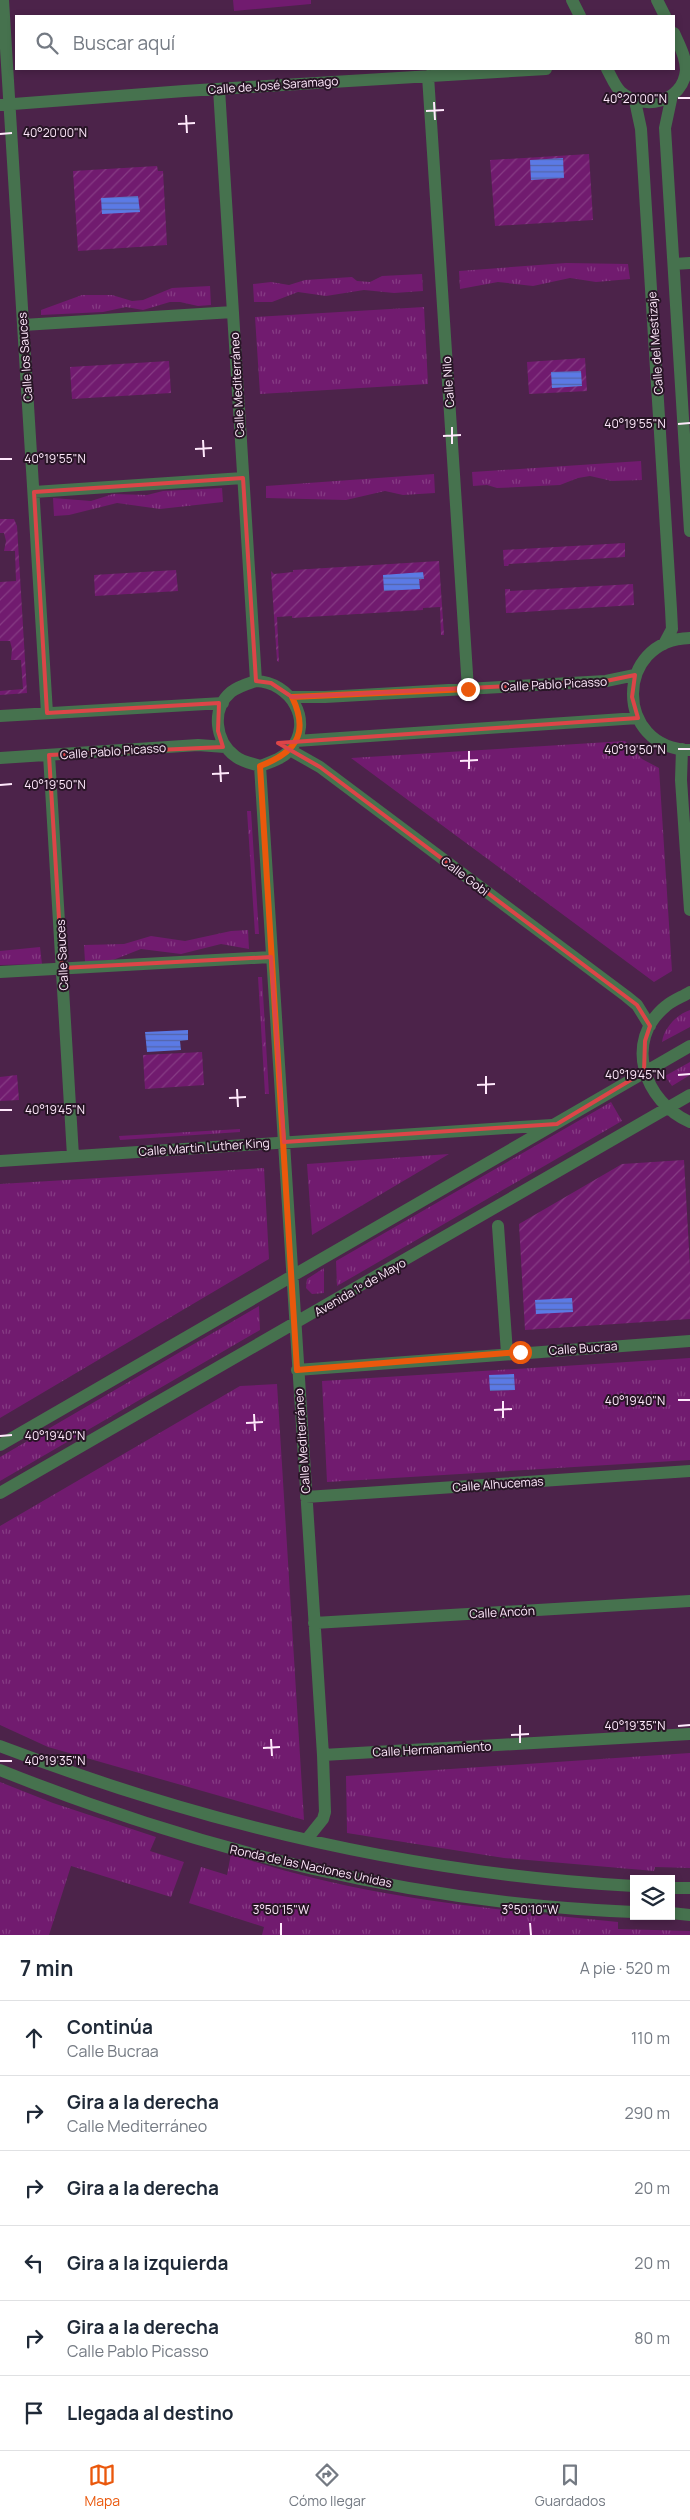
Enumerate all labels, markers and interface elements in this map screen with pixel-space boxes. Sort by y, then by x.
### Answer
search box [15,15,675,70]
icon: search [33,29,61,57]
text: Buscar aquí [73,30,175,56]
street label: Calle de José Saramago [207,72,339,98]
text: 40°20'00"N [603,90,667,107]
text: 40°20'00"N [23,124,87,141]
street label: Calle del Mestizaje [643,291,667,395]
street label: Calle los Sauces [13,312,37,402]
street label: Calle Mediterráneo [226,332,248,438]
street label: Calle Nilo [438,356,458,408]
text: 40°19'55"N [604,415,666,432]
text: 40°19'55"N [24,450,86,467]
street label: Calle Pablo Picasso [500,673,608,695]
route end [457,678,480,701]
street label: Calle Pablo Picasso [59,739,167,763]
text: 40°19'50"N [604,741,666,758]
text: 40°19'50"N [24,776,86,793]
street label: Calle Gobi [438,852,492,900]
street label: Calle Sauces [52,919,72,991]
text: 40°19'45"N [605,1066,665,1083]
text: 40°19'45"N [25,1101,85,1118]
street label: Calle Martin Luther King [138,1134,270,1160]
street label: Avenida 1º de Mayo [311,1254,409,1320]
street label: Calle Bucraa [548,1337,618,1359]
route start [509,1341,532,1364]
street label: Calle Mediterráneo [290,1388,314,1494]
text: 40°19'40"N [605,1392,665,1409]
text: 40°19'40"N [25,1427,85,1444]
street label: Calle Alhucemas [452,1472,544,1496]
street label: Calle Ancón [469,1602,535,1622]
text: 40°19'35"N [605,1717,665,1734]
street label: Calle Hermanamiento [372,1737,492,1761]
text: 40°19'35"N [25,1752,85,1769]
street label: Ronda de las Naciones Unidas [228,1841,394,1891]
map controls [630,1875,675,1920]
button: layers [630,1875,675,1920]
text: 3°50'15"W [253,1901,310,1918]
text: 3°50'10"W [502,1901,559,1918]
text: 7 min [20,1954,73,1982]
text: A pie · 520 m [580,1957,670,1979]
text: Continúa [67,2014,153,2040]
icon: ahead [20,2024,48,2052]
text: 110 m [631,2027,670,2049]
text: Calle Bucraa [67,2040,159,2062]
text: Gira a la derecha [67,2089,219,2115]
icon: right [20,2099,48,2127]
text: 290 m [624,2102,670,2124]
text: Calle Mediterráneo [67,2115,207,2137]
icon: right [20,2174,48,2202]
text: Gira a la derecha [67,2175,219,2201]
text: 20 m [634,2177,670,2199]
icon: left [20,2249,48,2277]
text: Gira a la izquierda [67,2250,228,2276]
text: 20 m [634,2252,670,2274]
text: Gira a la derecha [67,2314,219,2340]
icon: right [20,2324,48,2352]
text: 80 m [634,2327,670,2349]
text: Calle Pablo Picasso [67,2340,209,2362]
icon: arrive [20,2399,48,2427]
text: Llegada al destino [67,2400,234,2426]
tab: Mapa [84,2461,120,2510]
tab: Cómo llegar [289,2461,366,2510]
tab: Guardados [535,2461,606,2510]

